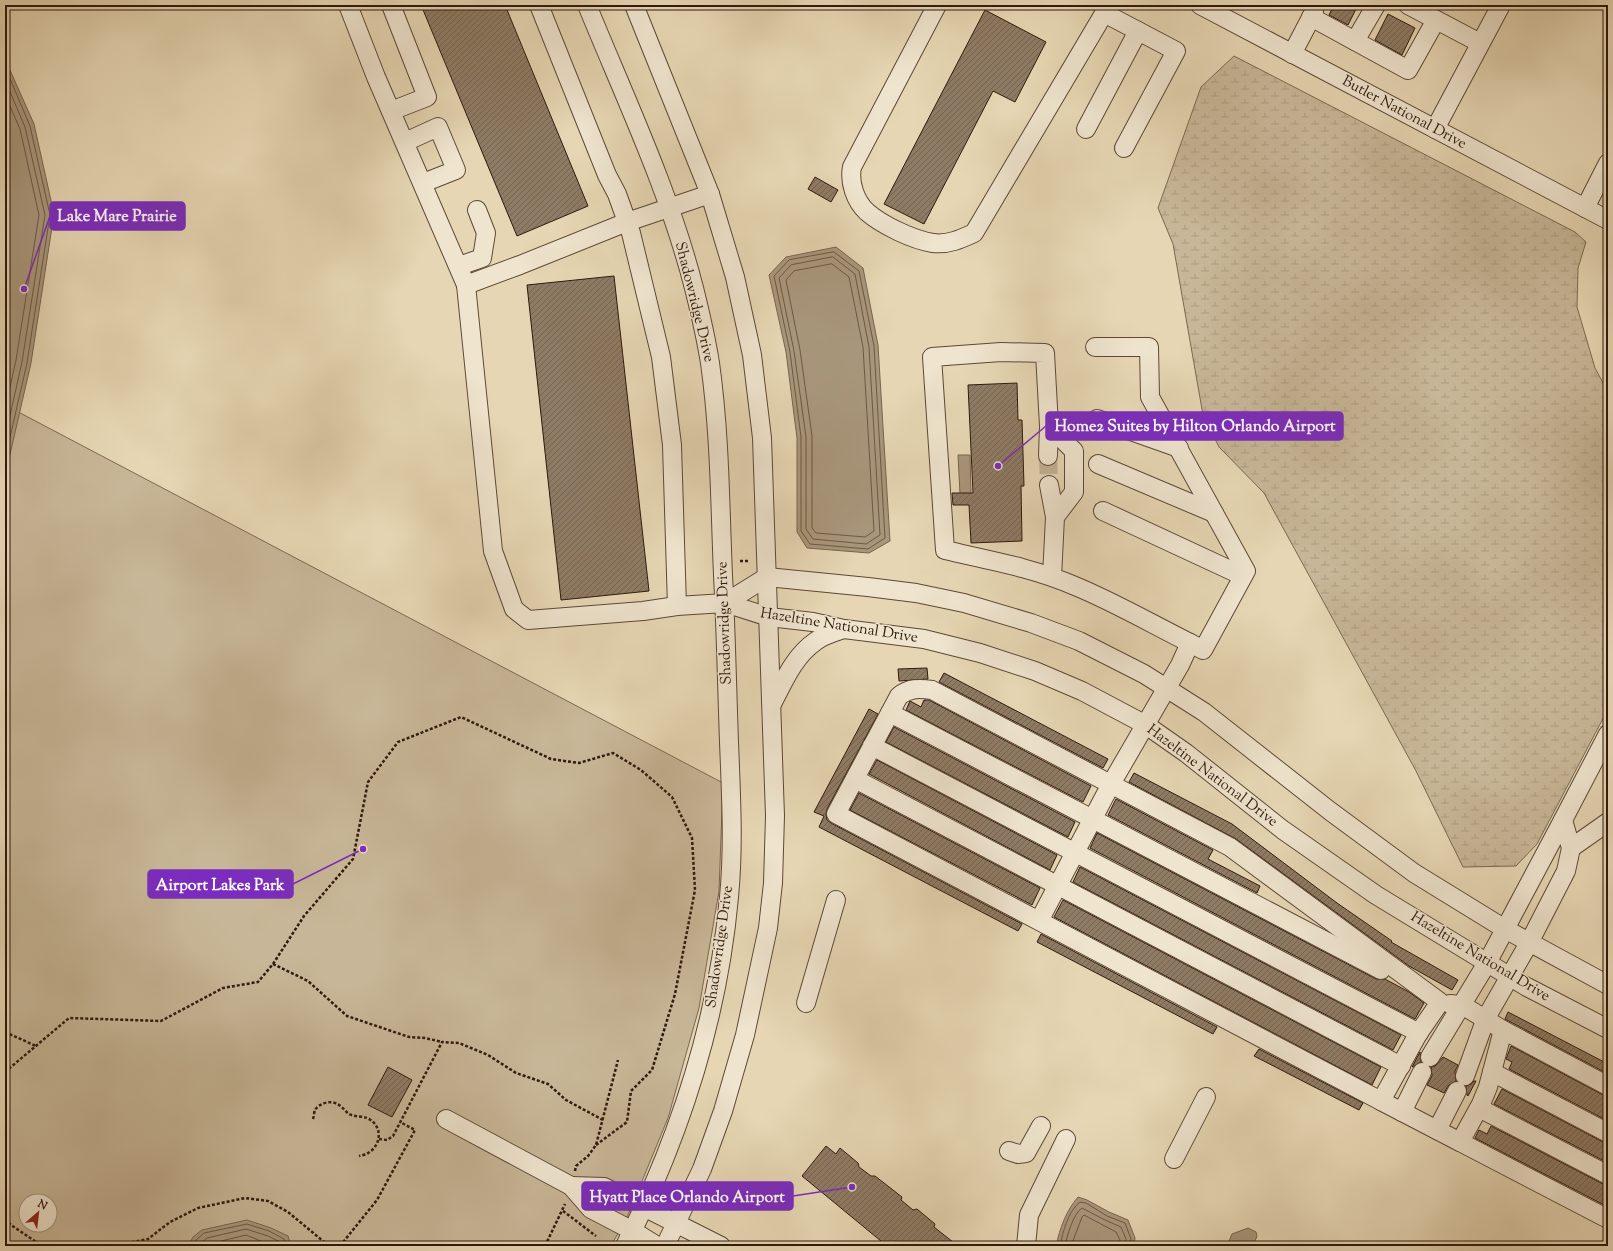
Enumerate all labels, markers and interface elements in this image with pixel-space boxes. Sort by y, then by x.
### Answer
street label: Butler National Drive [1338,71,1470,155]
callout: Lake Mare Prairie [50,202,185,230]
text: Lake Mare Prairie [57,206,177,229]
street label: Shadowridge Drive [669,240,719,364]
callout: Home2 Suites by Hilton Orlando Airport [1046,412,1343,440]
text: Home2 Suites by Hilton Orlando Airport [1054,416,1336,439]
street label: Shadowridge Drive [712,561,738,685]
street label: Hazeltine National Drive [759,603,919,649]
street label: Hazeltine National Drive [1142,720,1282,832]
callout: Airport Lakes Park [148,870,293,898]
text: Airport Lakes Park [155,875,285,898]
street label: Shadowridge Drive [701,884,739,1010]
street label: Hazeltine National Drive [1406,907,1554,1007]
callout: Hyatt Place Orlando Airport [582,1182,793,1210]
text: Hyatt Place Orlando Airport [589,1187,785,1210]
north arrow [18,1193,58,1233]
text: N [34,1195,50,1214]

